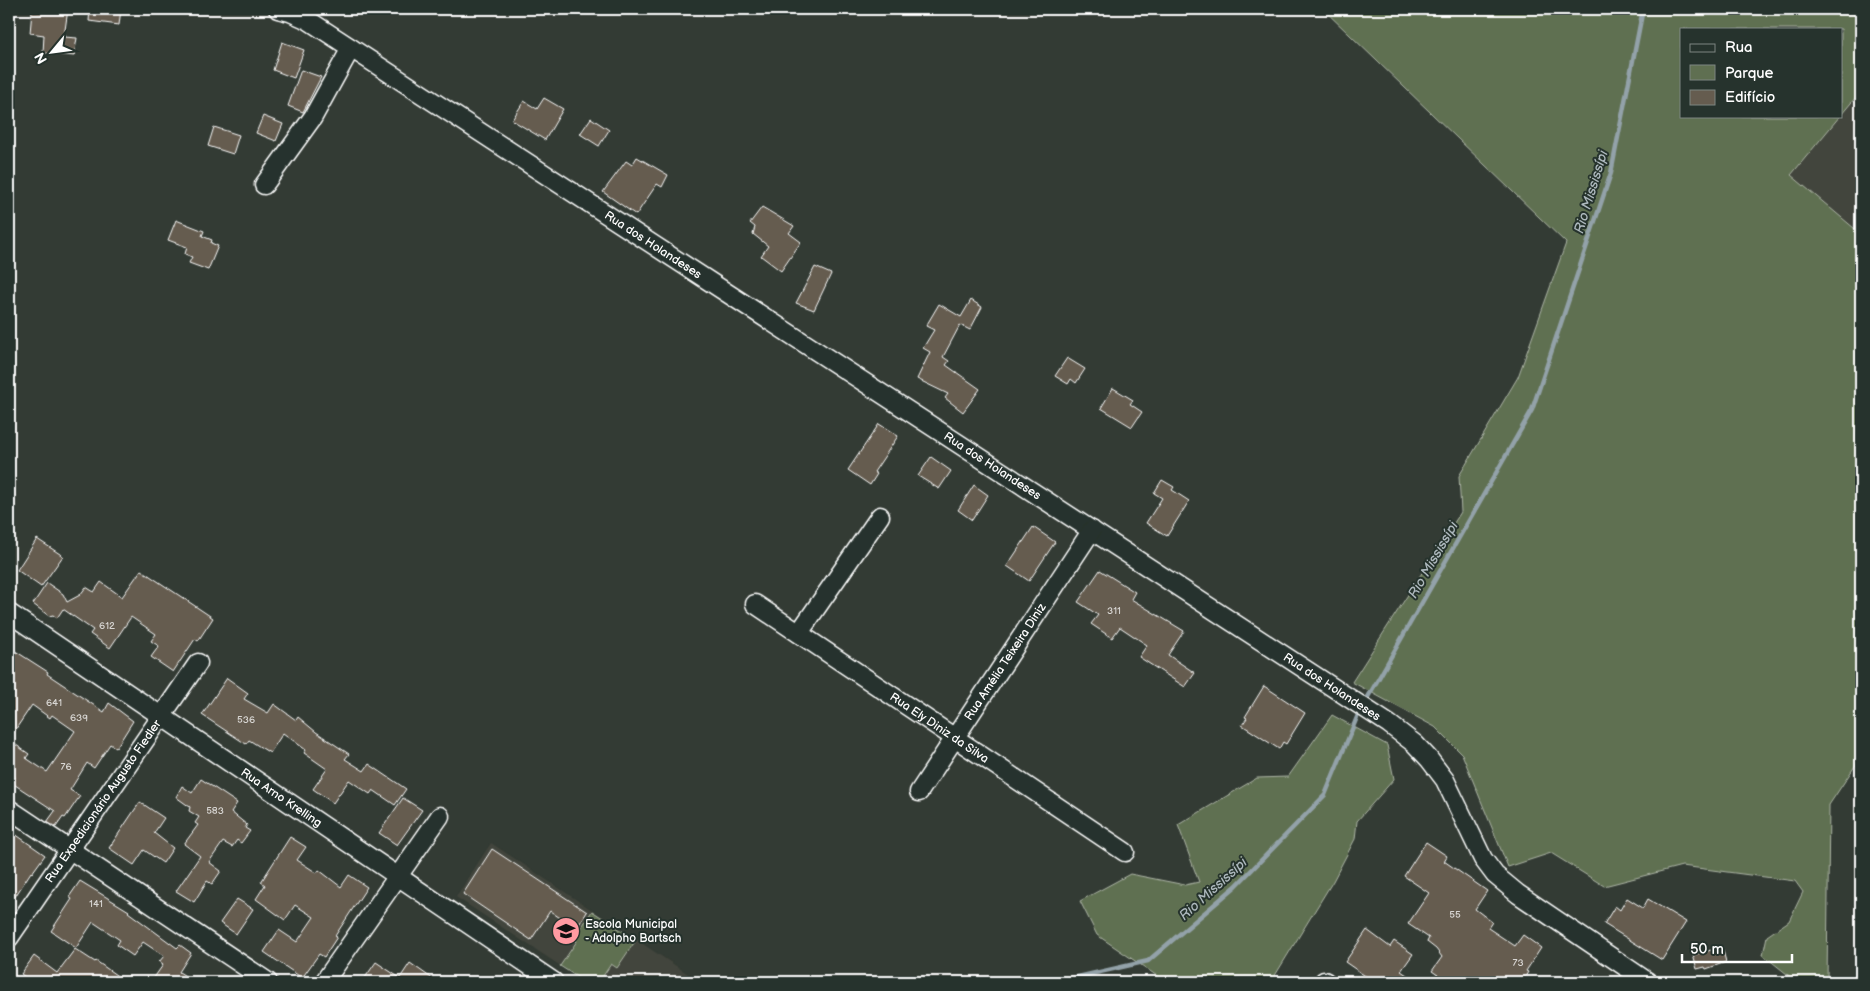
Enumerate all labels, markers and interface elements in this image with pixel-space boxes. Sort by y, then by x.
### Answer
north arrow [28,28,78,78]
legend [1680,28,1842,118]
text: Rua [1725,38,1753,57]
text: N [31,49,51,67]
text: Parque [1725,64,1774,83]
text: Edifício [1725,88,1775,107]
water label: Rio Mississípi [1570,148,1612,235]
street label: Rua dos Holandeses [602,208,705,282]
street label: Rua dos Holandeses [941,429,1044,503]
water label: Rio Mississípi [1404,518,1462,601]
street label: Rua Amélia Teixeira Diniz [961,600,1049,723]
house number: 311 [1107,605,1121,617]
house number: 612 [99,620,115,632]
street label: Rua dos Holandeses [1280,650,1383,724]
street label: Rua Ely Diniz da Silva [887,689,992,766]
house number: 641 [46,697,62,709]
house number: 639 [70,712,88,724]
house number: 536 [237,714,255,726]
street label: Rua Expedicionário Augusto Fiedler [42,716,165,886]
house number: 76 [60,761,72,773]
street label: Rua Arno Krelling [238,765,325,830]
house number: 583 [206,805,224,817]
water label: Rio Mississípi [1175,853,1251,924]
house number: 141 [89,898,103,910]
house number: 55 [1449,909,1461,921]
school or university icon: Escola Municipal - Adolpho Bartsch [551,916,581,946]
place label: Escola Municipal - Adolpho Bartsch [585,917,682,946]
scale bar [1682,931,1792,963]
text: 50 m [1690,940,1724,959]
house number: 73 [1512,957,1524,969]

